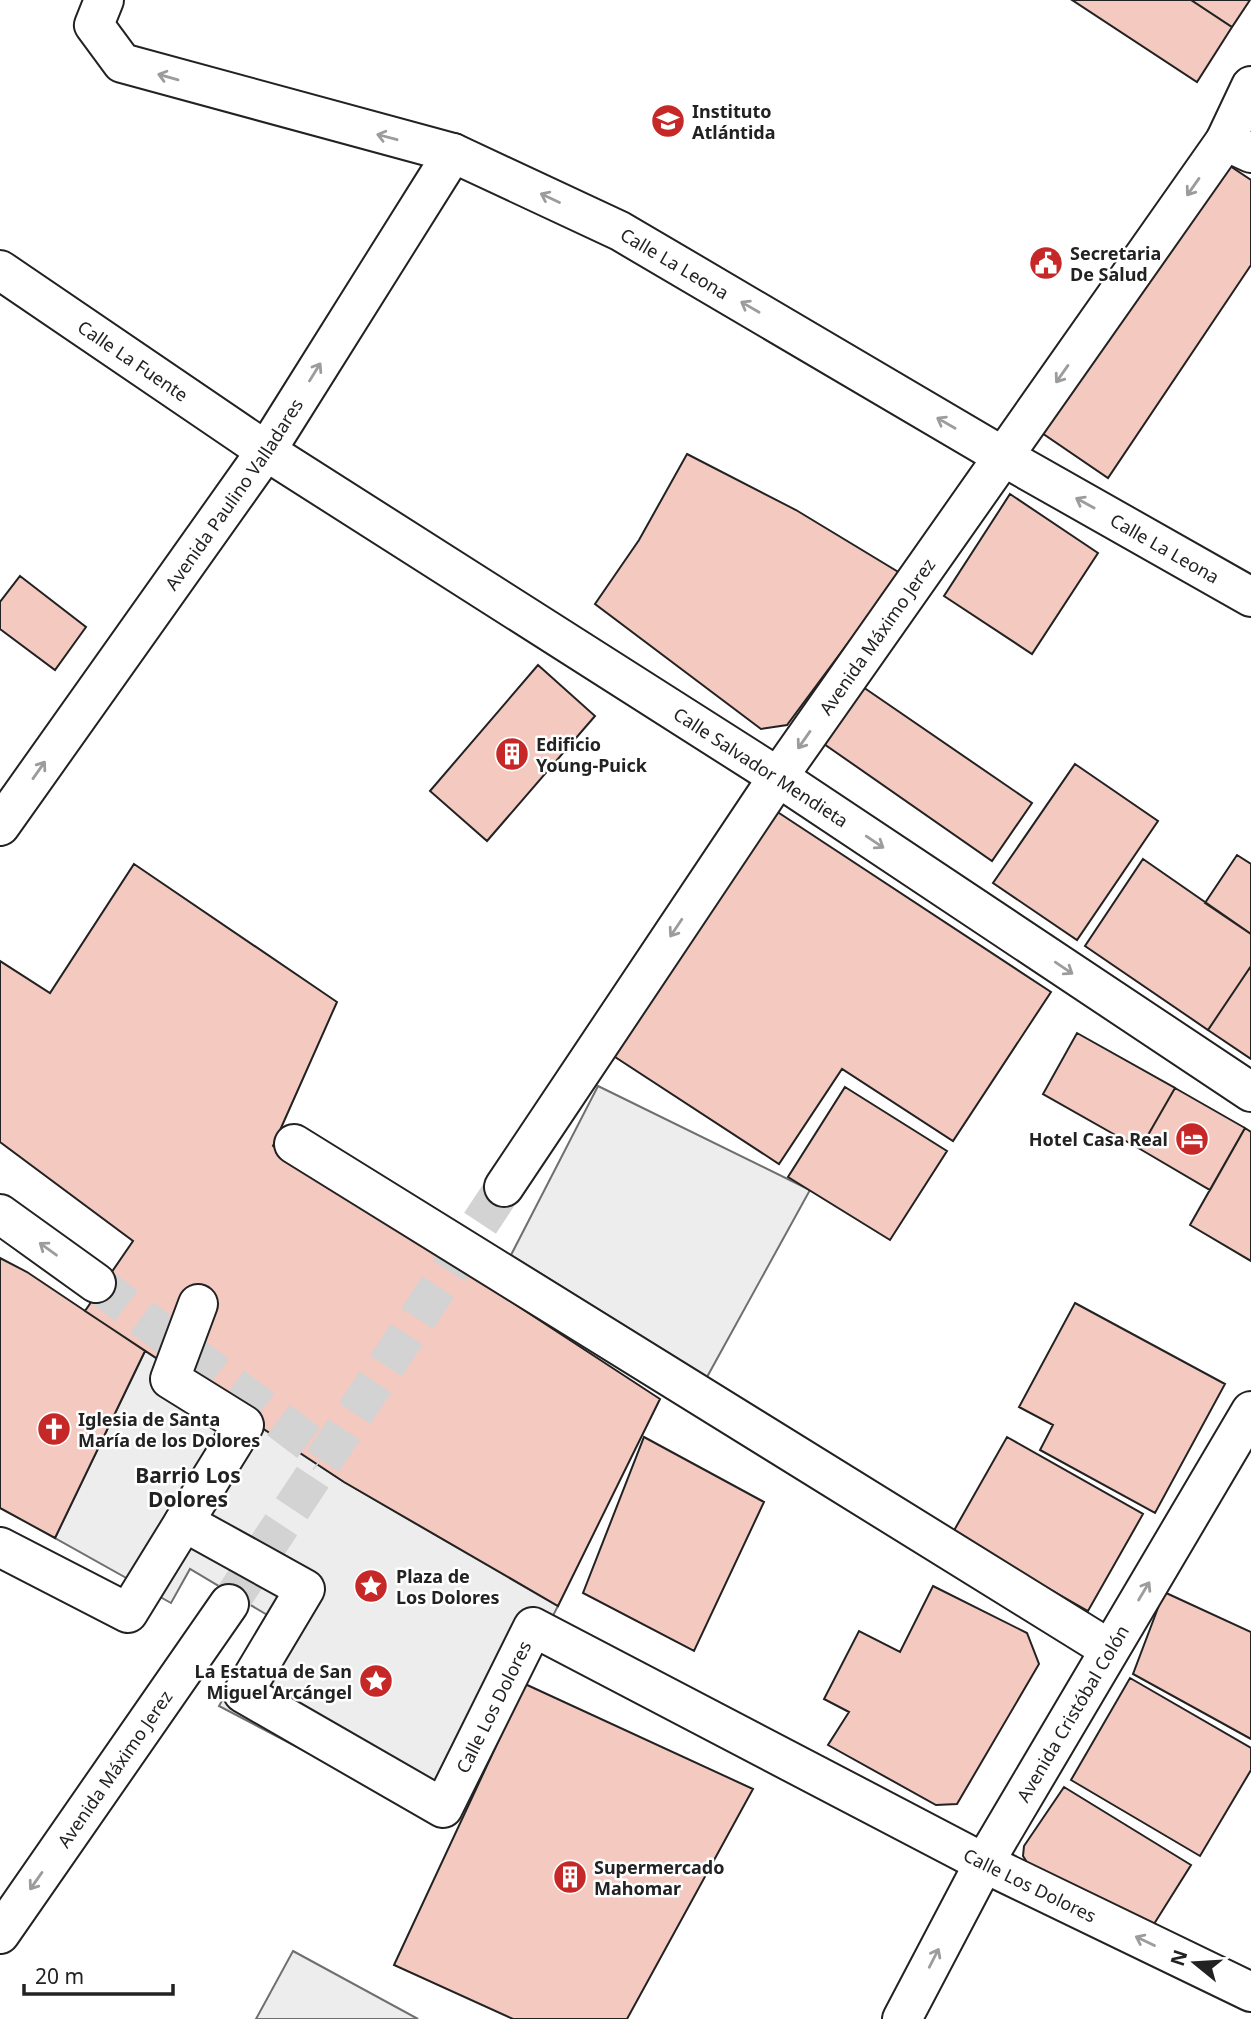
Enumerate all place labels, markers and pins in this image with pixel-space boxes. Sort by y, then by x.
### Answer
place label: Instituto Atlántida [692,99,775,144]
school or university icon: Instituto Atlántida [649,102,687,140]
place label: Secretaria De Salud [1070,241,1161,286]
public building icon: Secretaria De Salud [1027,244,1065,282]
place label: Edificio Young-Puick [536,732,648,777]
building icon: Edificio Young-Puick [493,735,531,773]
hotel icon: Hotel Casa Real [1173,1120,1211,1158]
place label: Hotel Casa Real [1029,1127,1168,1151]
place label: Iglesia de Santa María de los Dolores [78,1407,260,1452]
church icon: Iglesia de Santa María de los Dolores [35,1410,73,1448]
place label: Plaza de Los Dolores [396,1564,500,1609]
place icon: Plaza de Los Dolores [352,1567,390,1605]
place label: La Estatua de San Miguel Arcángel [195,1659,352,1704]
place icon: La Estatua de San Miguel Arcángel [357,1662,395,1700]
place label: Supermercado Mahomar [594,1855,724,1900]
building icon: Supermercado Mahomar [551,1858,589,1896]

